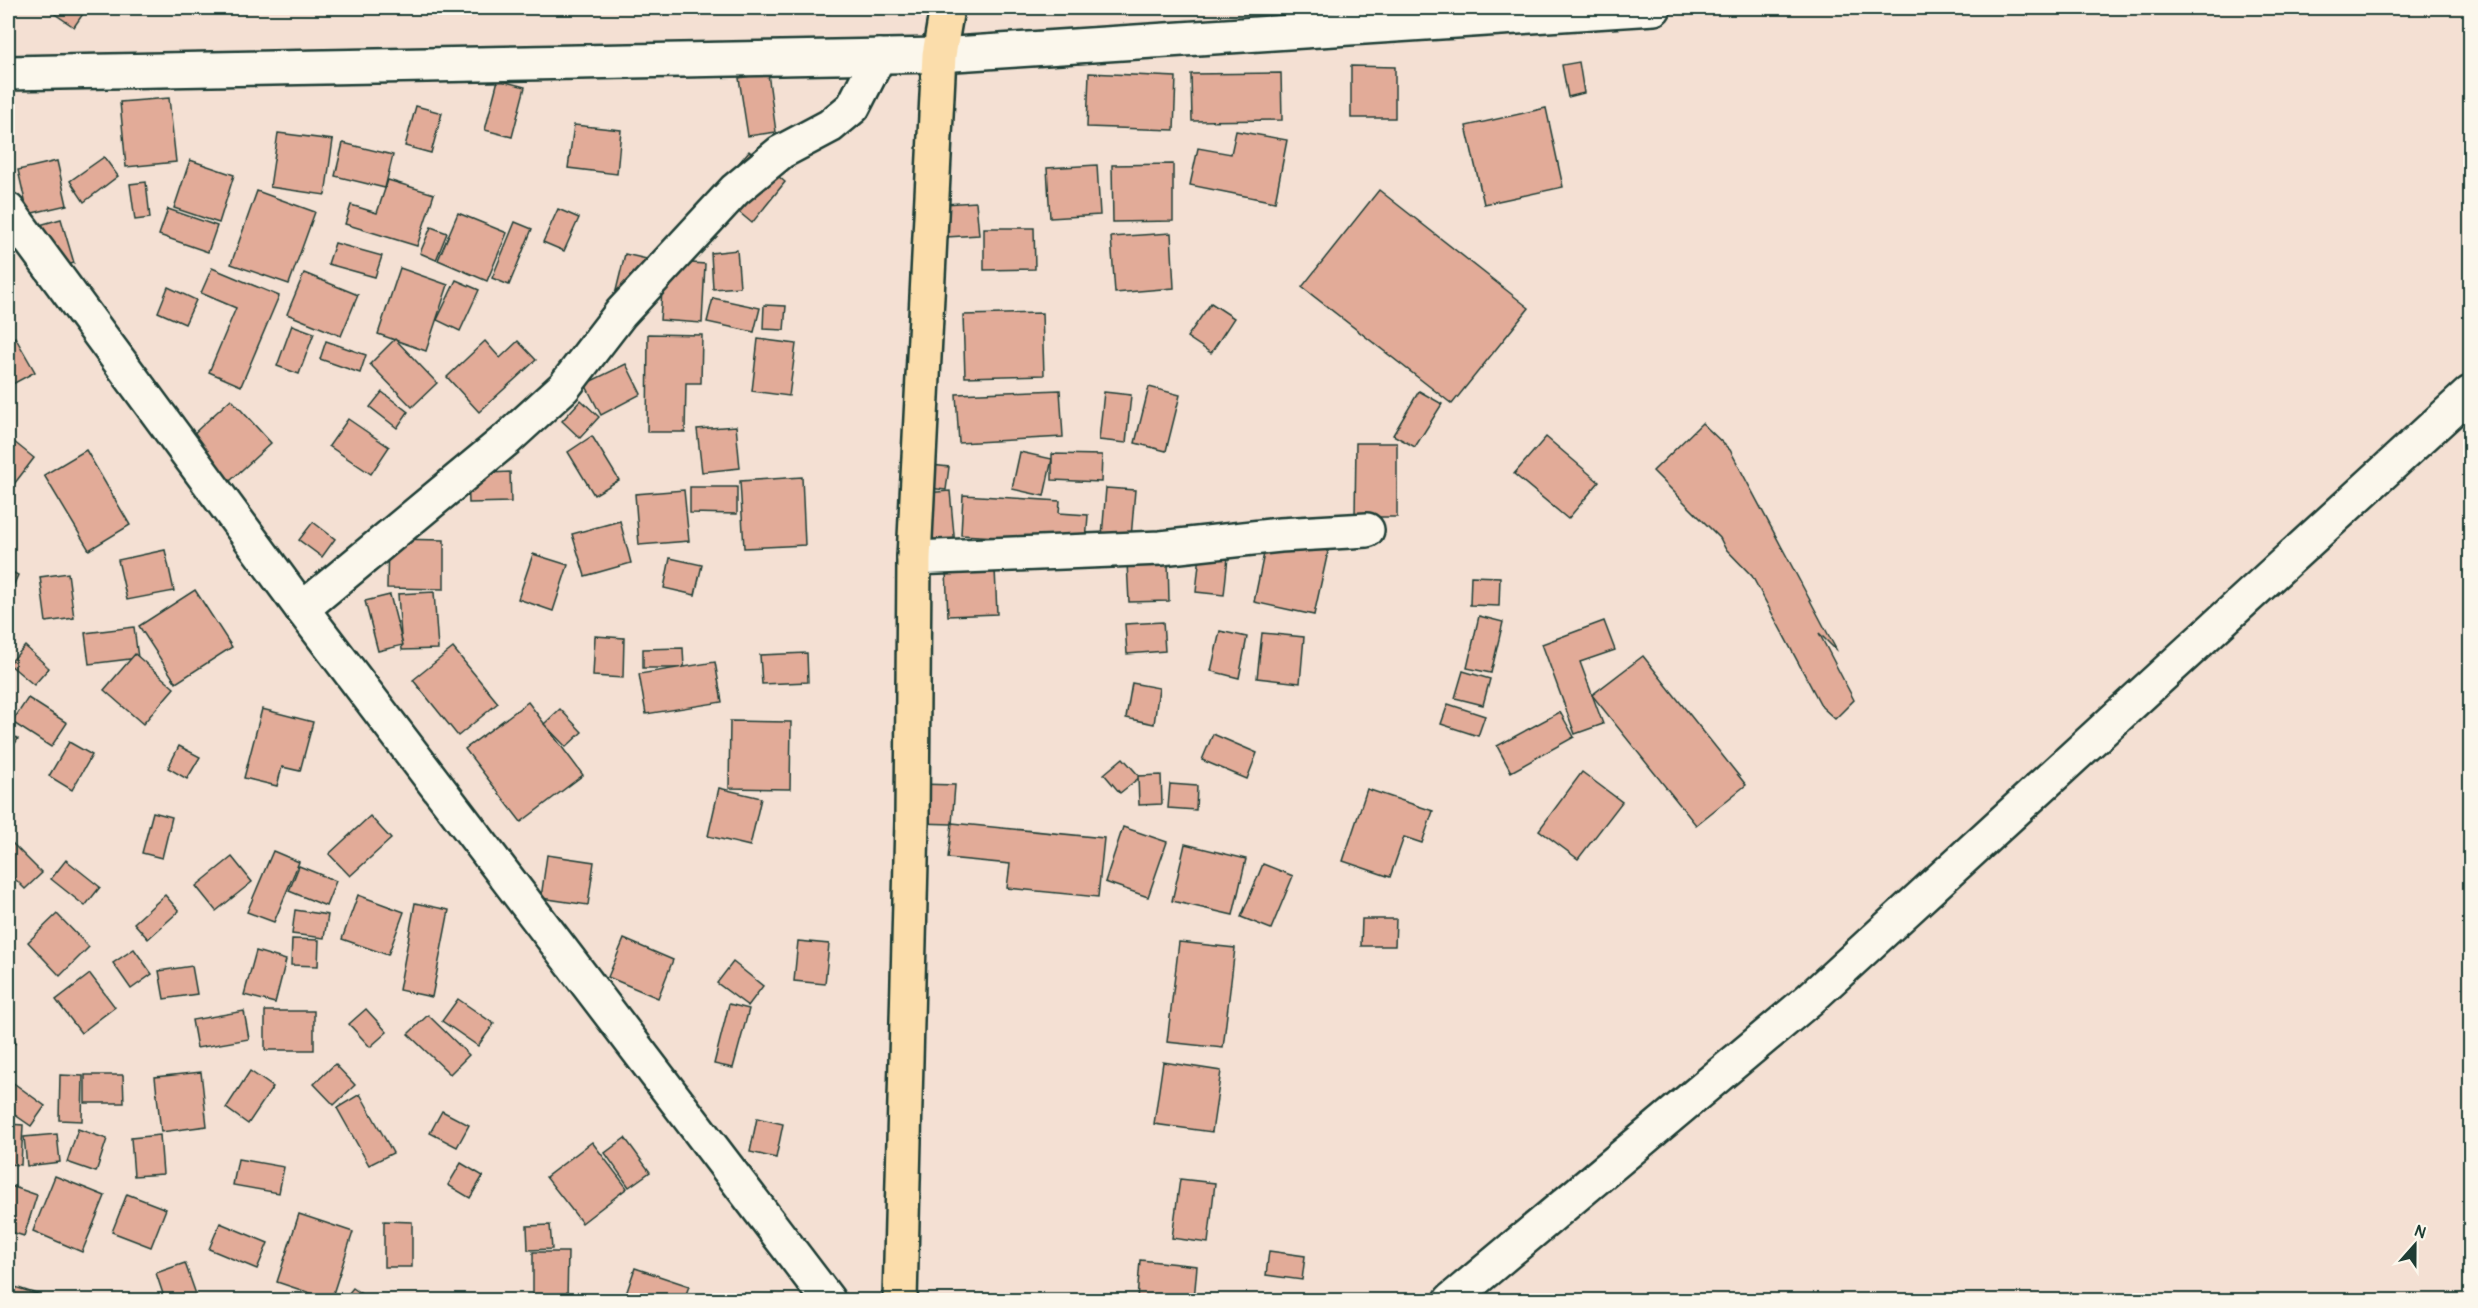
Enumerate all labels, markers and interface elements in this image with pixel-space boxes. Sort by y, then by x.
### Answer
north arrow [2385,1215,2445,1275]
text: N [2411,1221,2429,1243]

